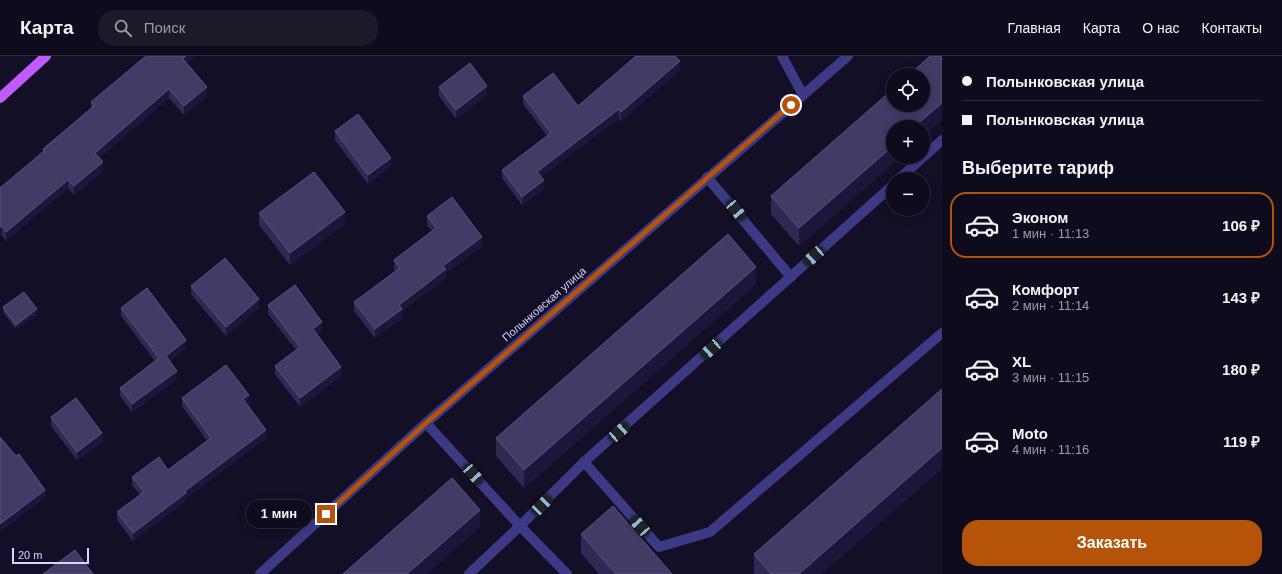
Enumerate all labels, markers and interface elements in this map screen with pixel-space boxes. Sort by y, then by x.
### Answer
search box [98,10,378,46]
text: Карта [20,17,74,38]
icon: search [112,17,134,39]
text: Поиск [144,19,185,36]
text: Главная [1007,20,1061,36]
text: Карта [1083,20,1120,36]
text: О нас [1142,20,1180,36]
text: Контакты [1202,20,1262,36]
map controls [886,68,930,216]
button: locate [886,68,930,112]
text: Полынковская улица [986,73,1144,90]
route start [782,96,800,114]
text: Полынковская улица [986,111,1144,128]
button: + [886,120,930,164]
text: Выберите тариф [962,158,1114,178]
button: − [886,172,930,216]
car [724,197,748,223]
icon: car [964,207,1000,243]
text: Эконом [1012,209,1068,226]
text: 106 ₽ [1222,217,1260,234]
text: 1 мин · 11:13 [1012,226,1089,241]
car [801,244,827,268]
street label: Полынковская улица [500,264,589,344]
icon: car [964,279,1000,315]
text: Комфорт [1012,281,1079,298]
text: 143 ₽ [1222,289,1260,306]
text: 2 мин · 11:14 [1012,298,1089,313]
car [698,337,724,361]
icon: car [964,351,1000,387]
text: XL [1012,353,1031,370]
text: 180 ₽ [1222,361,1260,378]
text: 3 мин · 11:15 [1012,370,1089,385]
car [606,420,632,444]
icon: car [964,423,1000,459]
text: Moto [1012,425,1048,442]
text: 119 ₽ [1223,433,1260,450]
text: 4 мин · 11:16 [1012,442,1089,457]
car [461,461,485,487]
car [529,492,555,518]
callout: 1 мин [246,500,312,528]
route end [317,505,335,523]
text: 1 мин [261,506,297,521]
car [628,513,652,539]
button: Заказать [962,520,1262,566]
scale bar [12,546,89,565]
text: 20 m [18,549,42,561]

